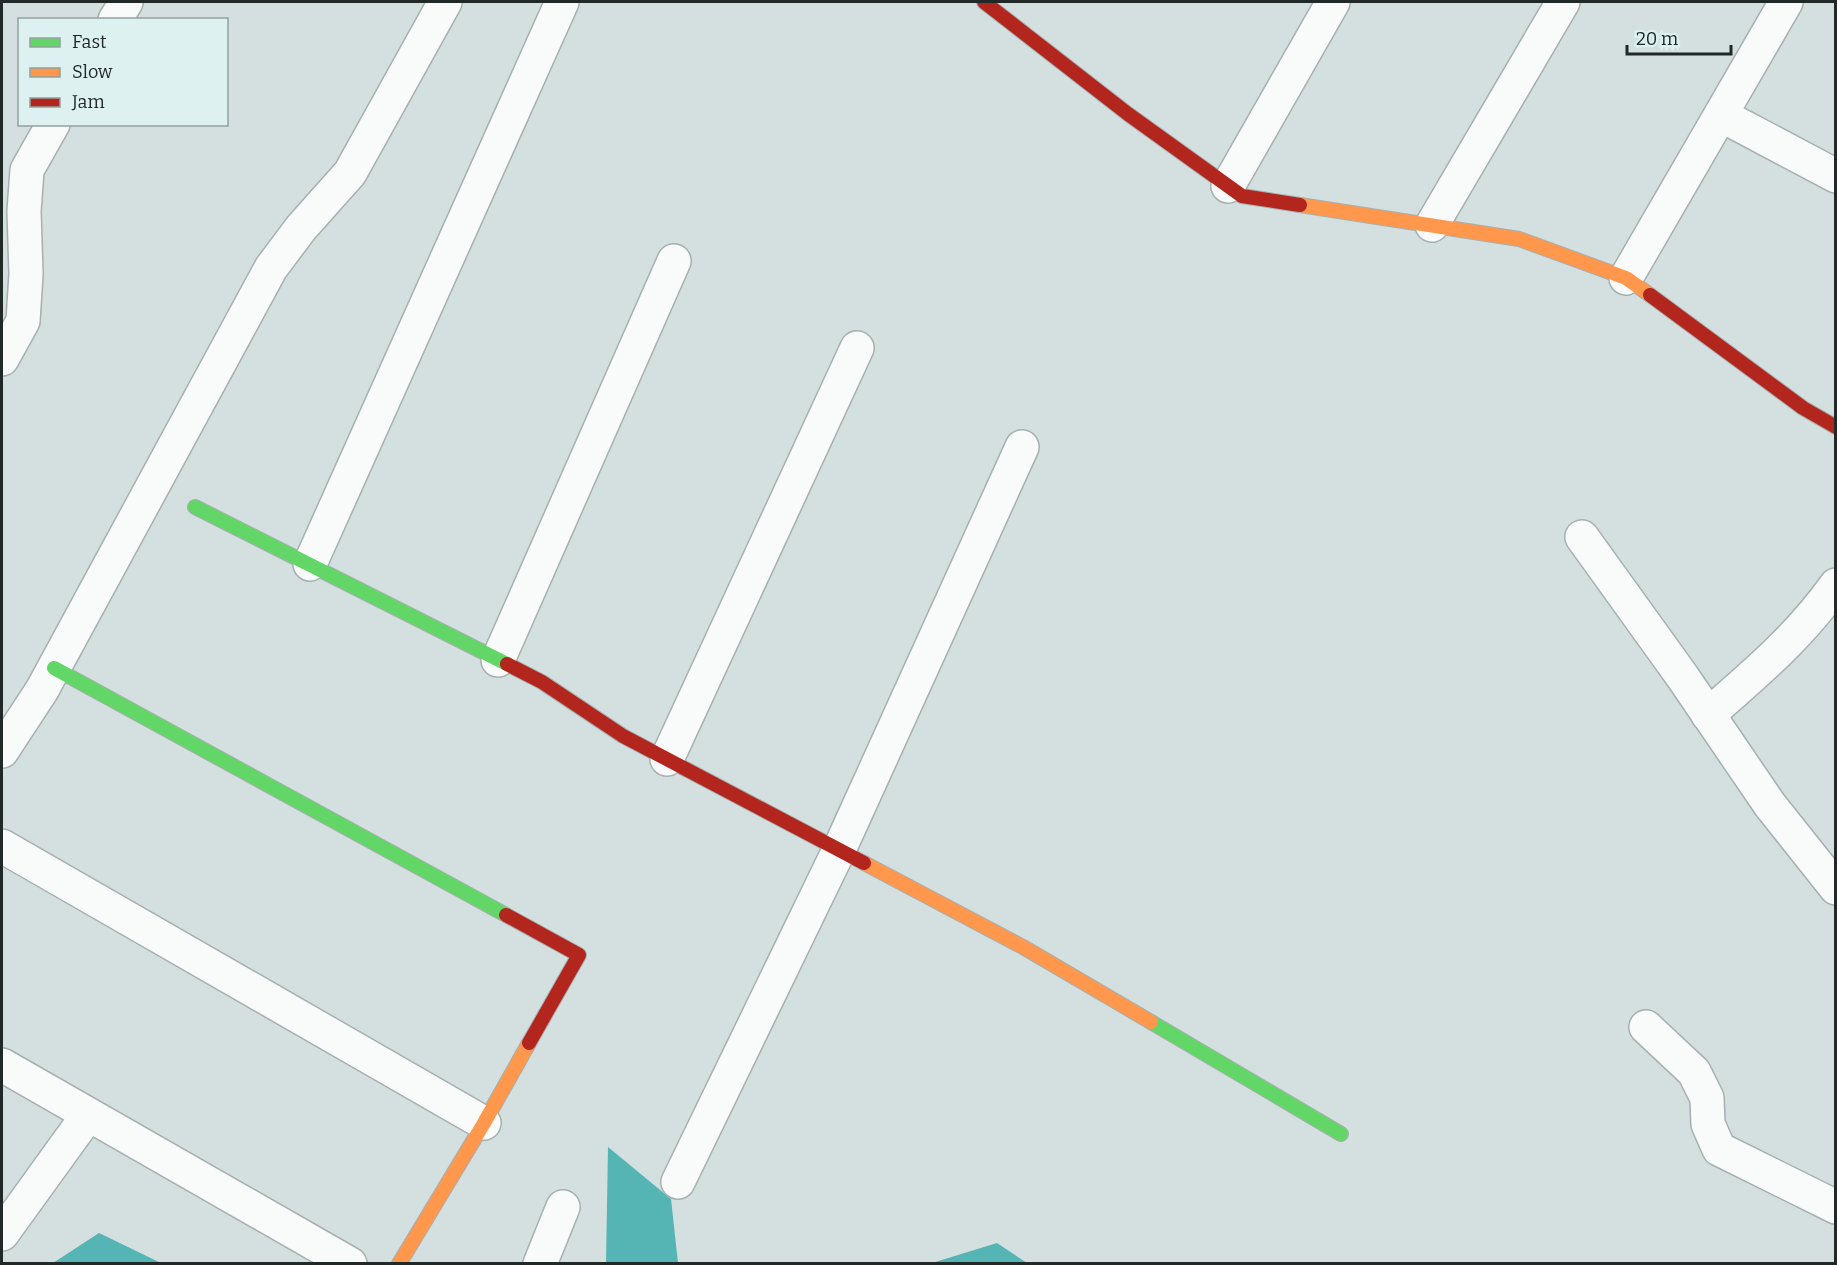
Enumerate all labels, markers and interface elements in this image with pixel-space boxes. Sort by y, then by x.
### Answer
legend [18,18,228,126]
scale bar [1627,18,1730,56]
text: 20 m [1636,28,1678,50]
text: Fast [72,31,107,53]
text: Slow [72,61,113,83]
text: Jam [71,91,105,113]

